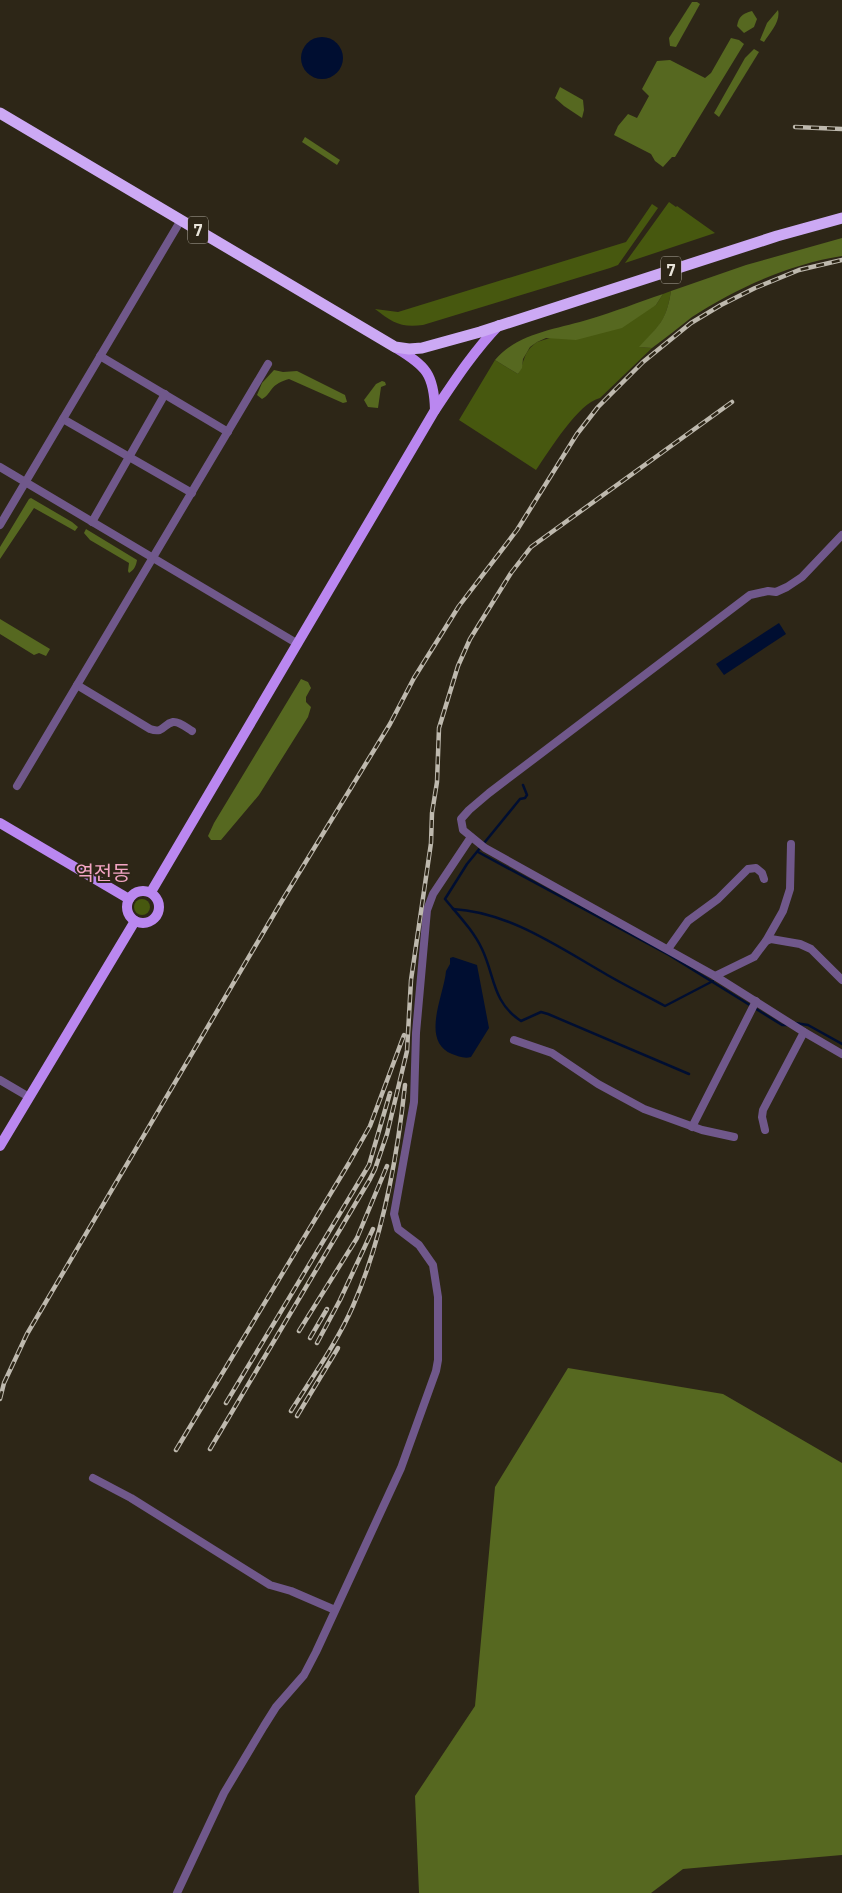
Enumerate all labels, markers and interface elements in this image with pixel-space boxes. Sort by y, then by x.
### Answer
road number: 7 [188,216,208,244]
road number: 7 [661,256,681,284]
district label: 역전동 [75,859,131,886]

